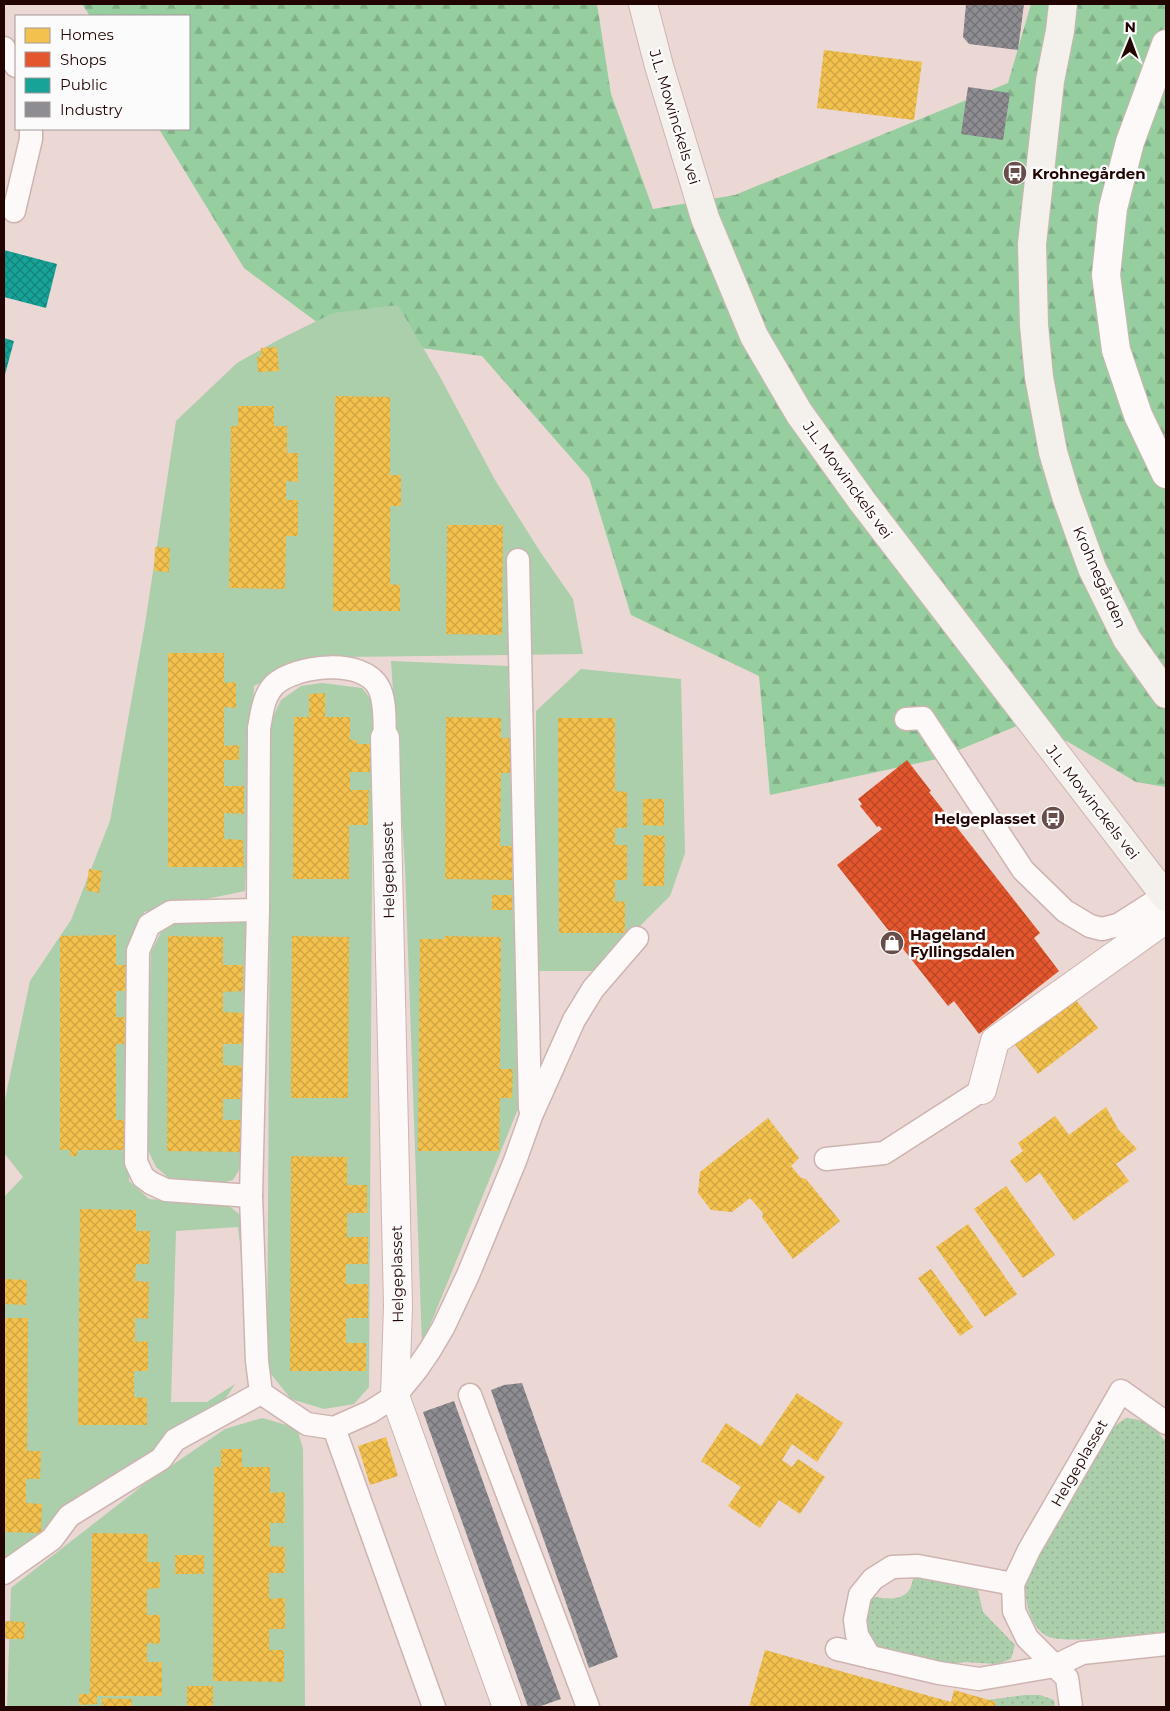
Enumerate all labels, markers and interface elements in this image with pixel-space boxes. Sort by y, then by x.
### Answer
legend [15,15,190,130]
north arrow [1105,15,1155,65]
text: N [1124,18,1136,36]
text: Homes [60,25,114,44]
street label: J.L. Mowinckels vei [645,46,705,187]
text: Shops [60,50,106,69]
text: Public [60,75,108,94]
text: Industry [60,100,123,119]
bus stop icon: Krohnegården [1002,160,1028,186]
place label: Krohnegården [1032,164,1146,183]
street label: J.L. Mowinckels vei [799,417,897,542]
street label: Krohnegården [1069,523,1131,631]
street label: J.L. Mowinckels vei [1042,740,1144,863]
bus stop icon: Helgeplasset [1040,805,1066,831]
place label: Helgeplasset [934,809,1036,828]
street label: Helgeplasset [378,821,398,919]
place label: Hageland Fyllingsdalen [910,925,1015,961]
shop icon: Hageland Fyllingsdalen [879,930,905,956]
street label: Helgeplasset [387,1225,407,1323]
street label: Helgeplasset [1046,1416,1112,1510]

